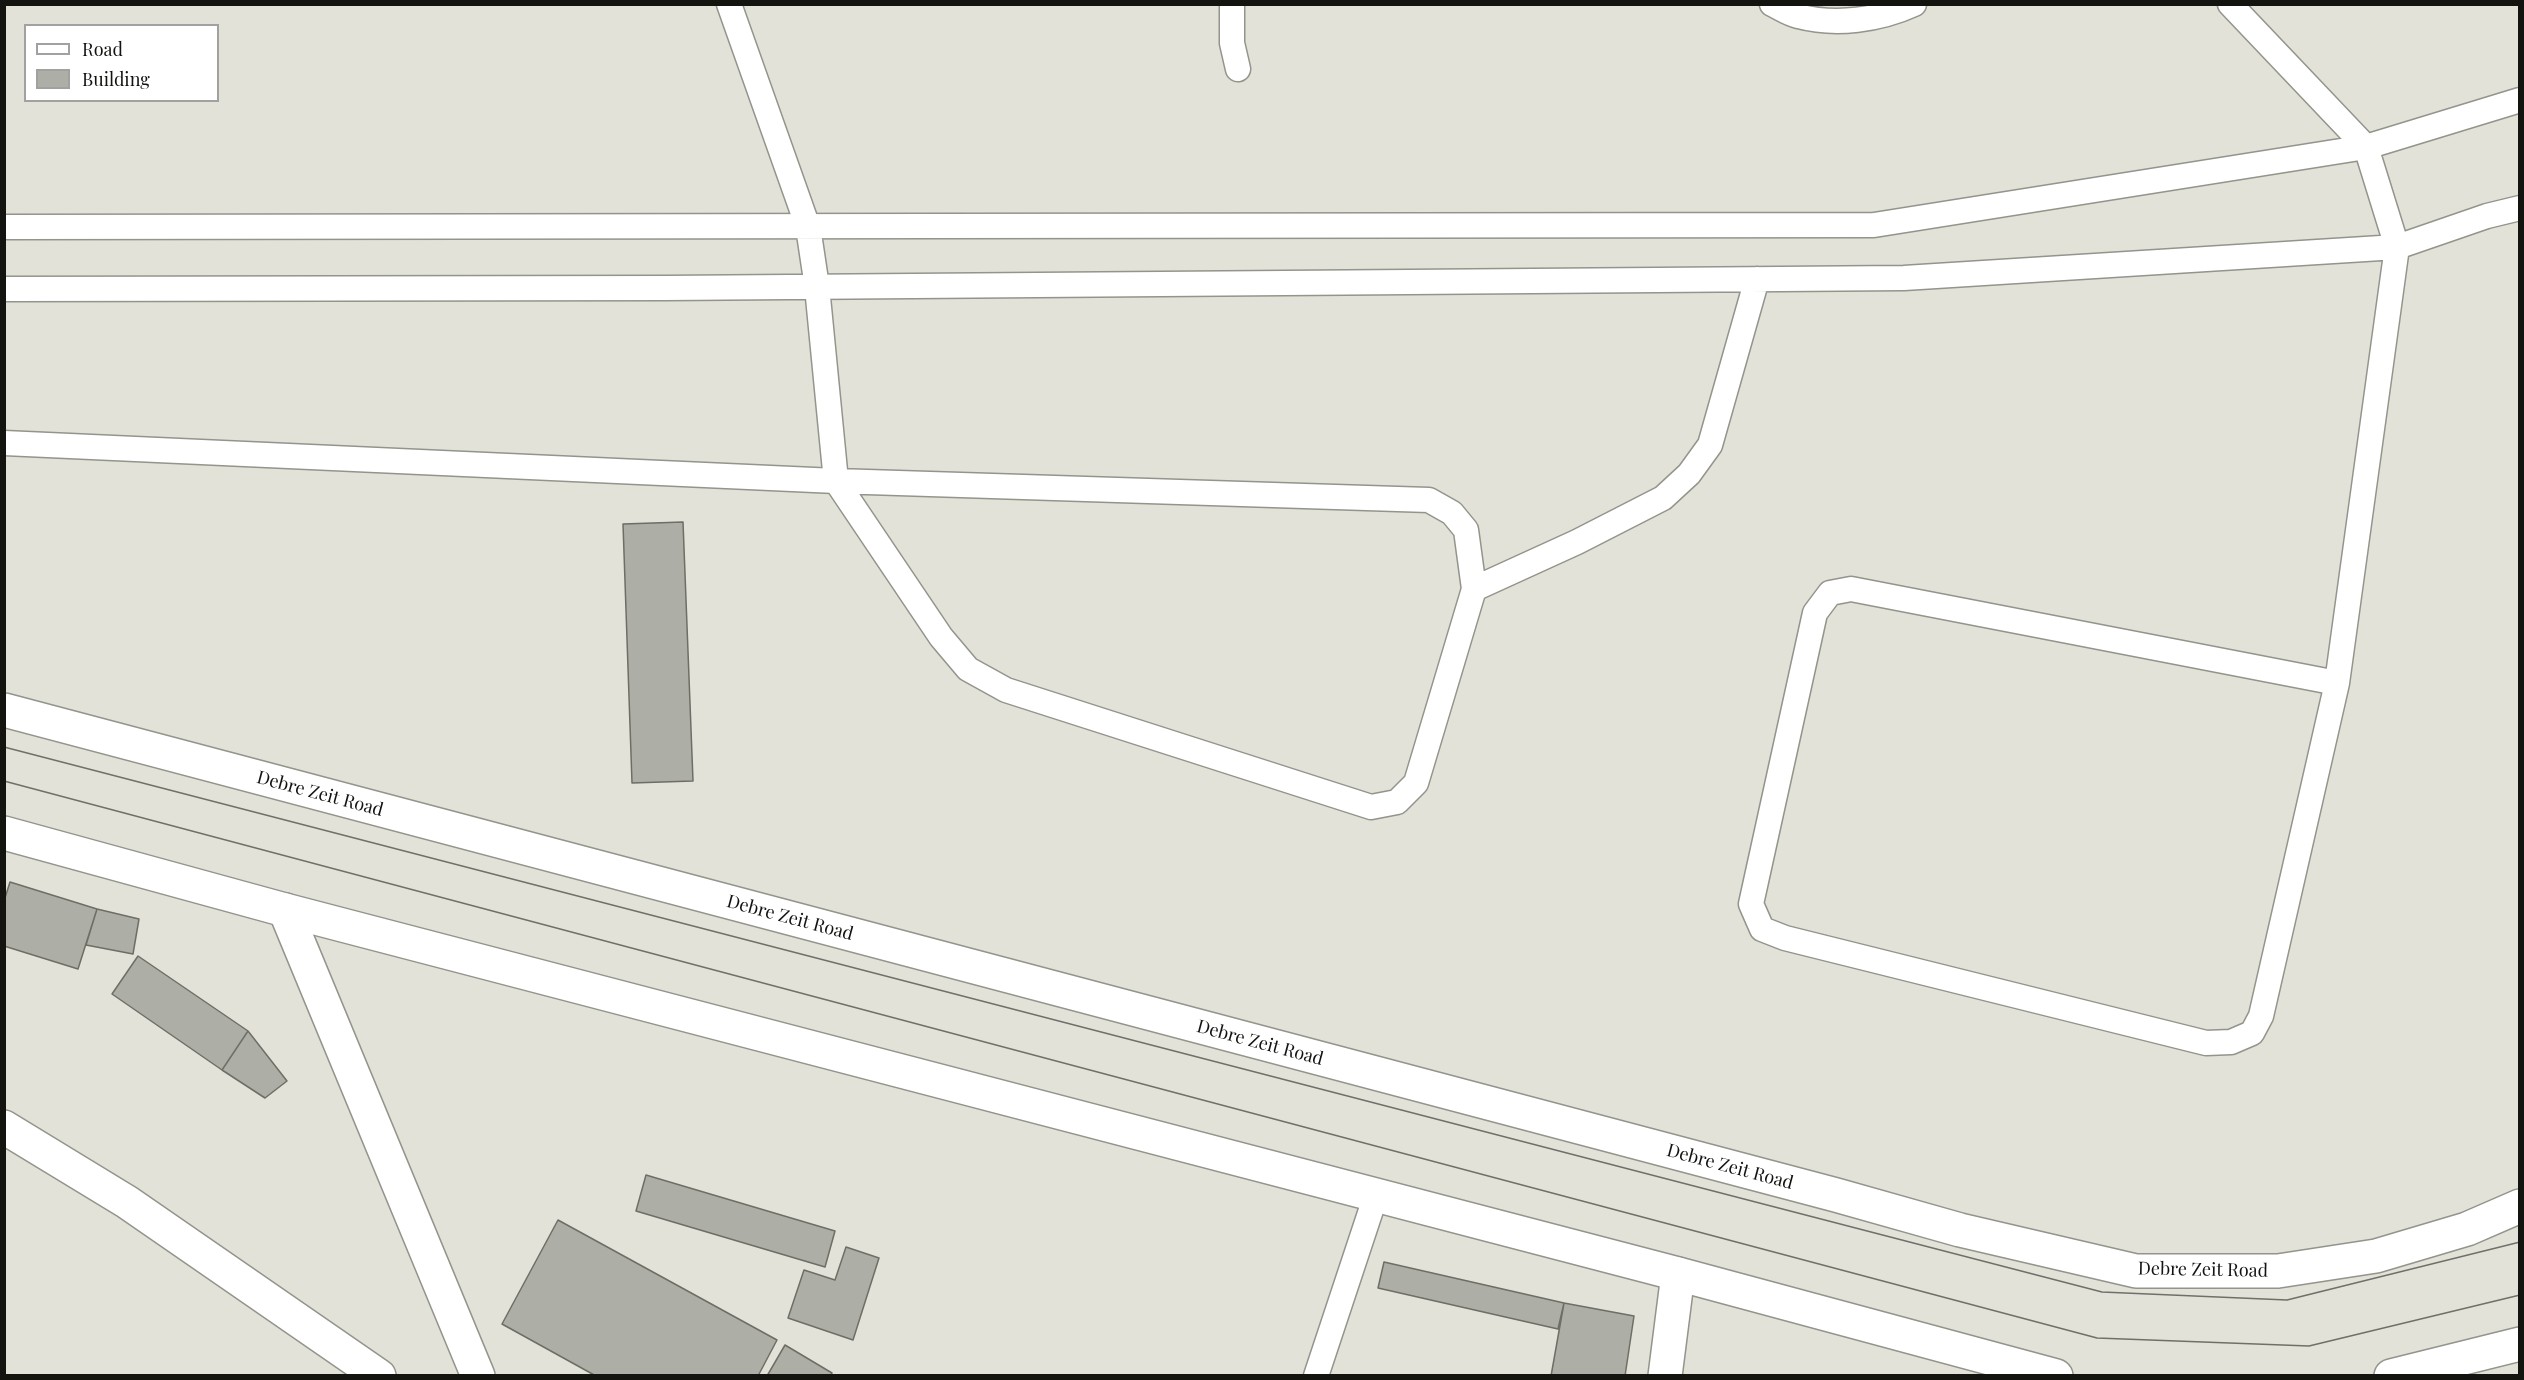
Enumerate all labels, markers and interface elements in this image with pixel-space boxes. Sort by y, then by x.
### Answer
legend [24,24,219,102]
text: Road [82,37,123,61]
text: Building [82,67,150,91]
street label: Debre Zeit Road [254,767,386,821]
street label: Debre Zeit Road [724,891,856,945]
street label: Debre Zeit Road [1194,1016,1326,1070]
street label: Debre Zeit Road [1664,1140,1796,1194]
street label: Debre Zeit Road [2138,1258,2268,1282]

